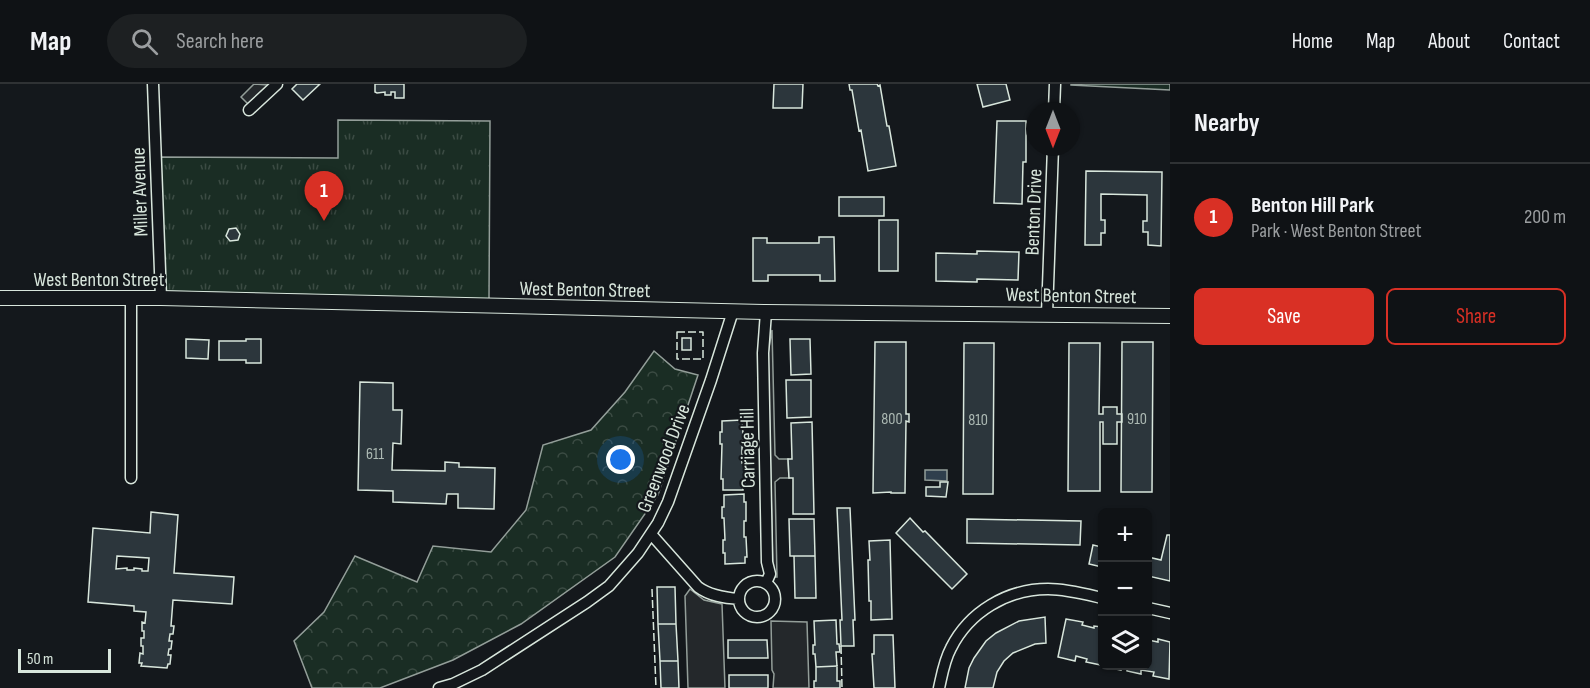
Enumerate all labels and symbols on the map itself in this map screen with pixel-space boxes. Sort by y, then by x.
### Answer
north arrow [1026,102,1080,156]
street label: Miller Avenue [126,147,154,237]
street label: Benton Drive [1020,168,1048,256]
pin: 1 [304,172,344,221]
street label: West Benton Street [34,268,165,292]
street label: West Benton Street [519,277,651,303]
street label: West Benton Street [1005,283,1137,309]
street label: Greenwood Drive [632,401,696,516]
street label: Carriage Hill [735,408,761,488]
house number: 800 [881,410,903,429]
house number: 910 [1127,410,1147,429]
house number: 810 [968,411,988,430]
house number: 611 [366,445,384,464]
your location [606,445,635,474]
scale bar [18,646,111,674]

